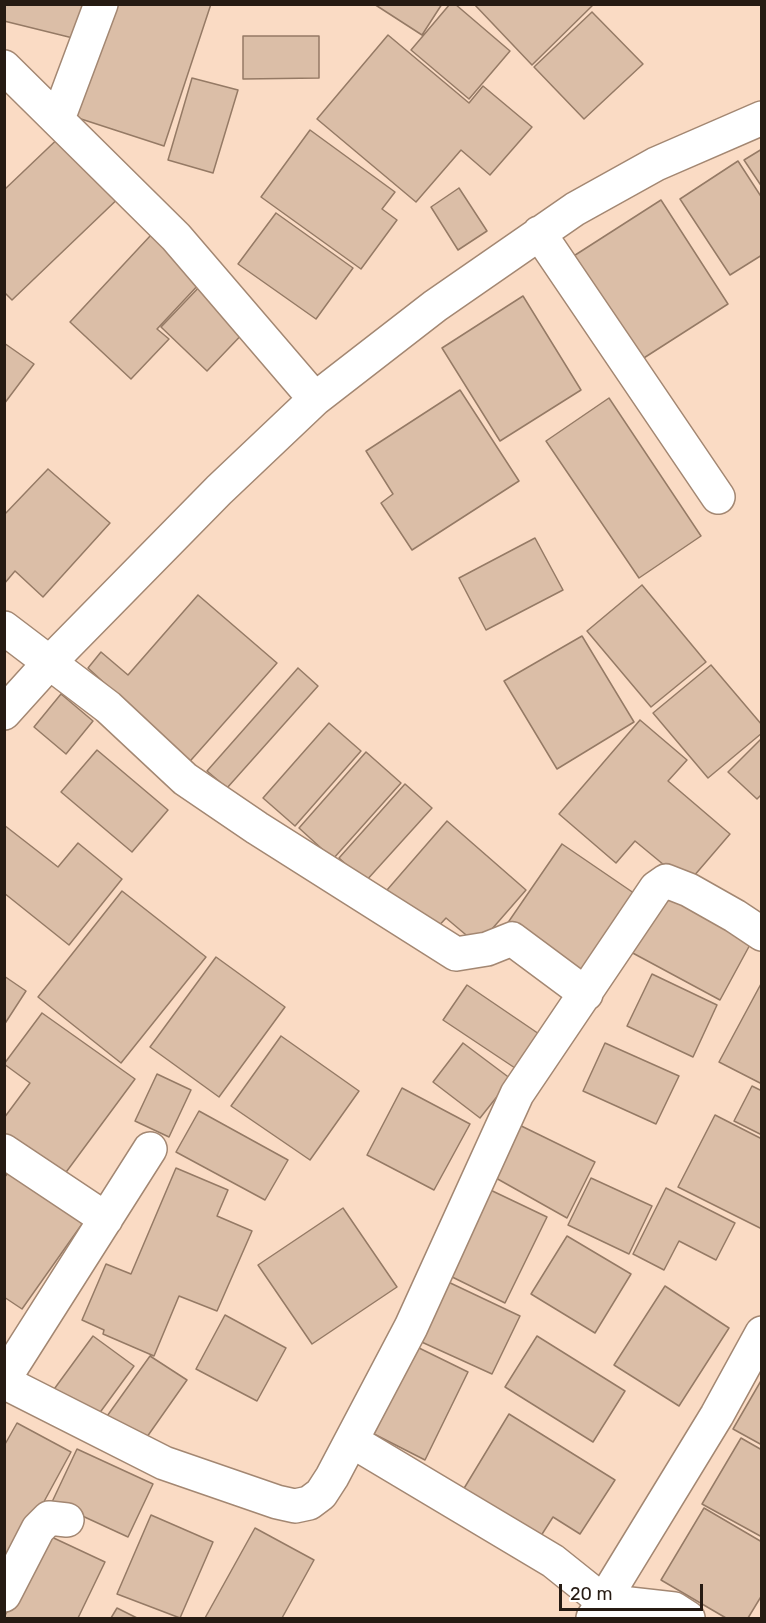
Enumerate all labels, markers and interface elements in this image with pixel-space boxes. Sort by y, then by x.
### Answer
scale bar [562,1572,706,1610]
text: 20 m [570,1583,612,1605]

